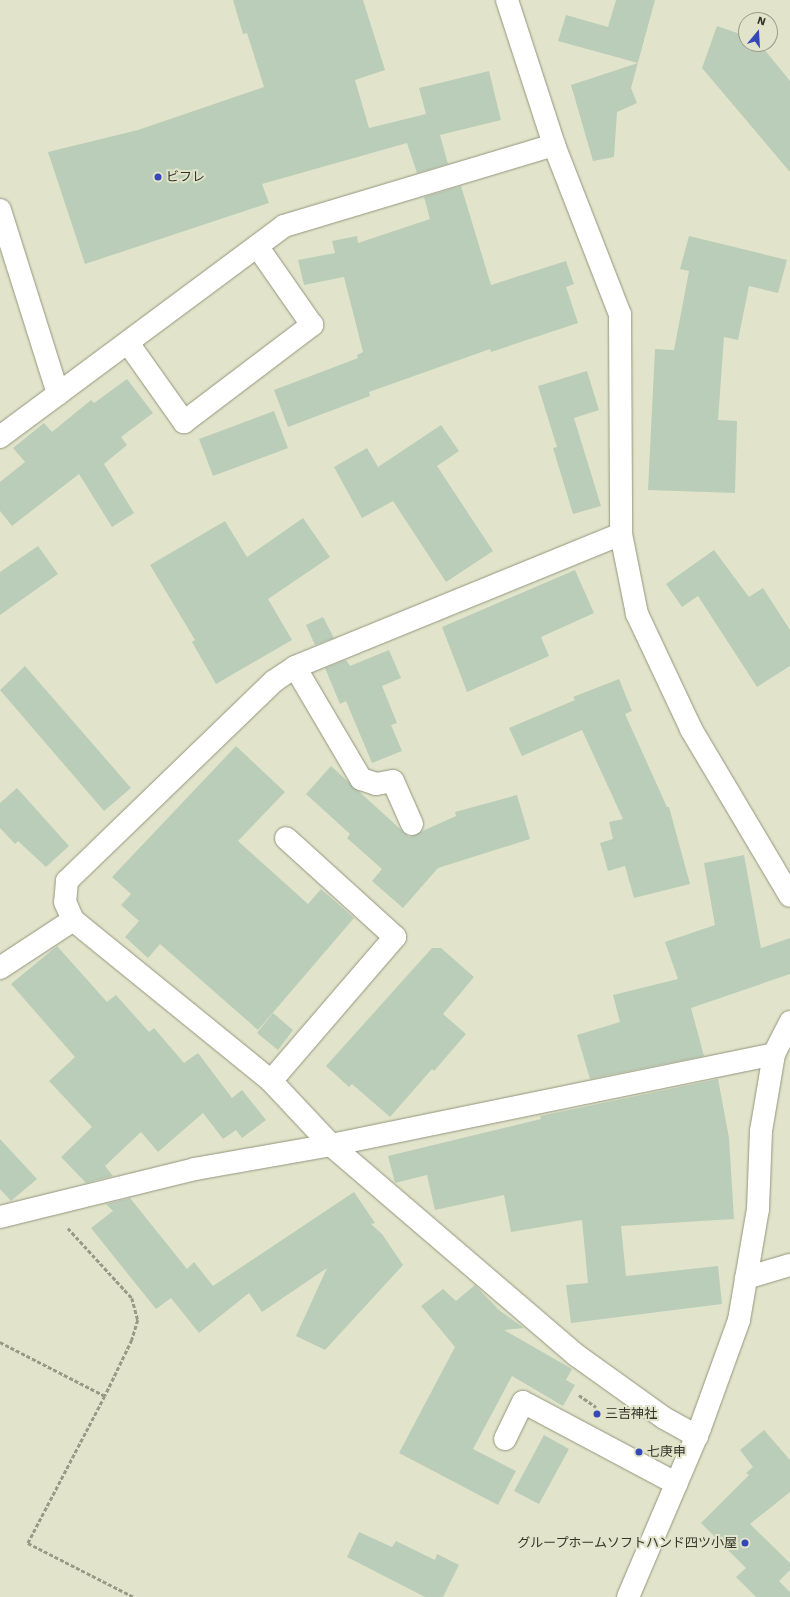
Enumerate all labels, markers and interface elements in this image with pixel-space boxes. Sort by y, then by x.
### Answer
north arrow [738,12,778,52]
text: N [756,14,767,29]
place label: ビフレ [166,169,205,185]
marker: ビフレ [153,172,163,182]
place label: 三吉神社 [605,1406,657,1422]
marker: 三吉神社 [592,1409,602,1419]
place label: 七庚申 [647,1444,686,1460]
marker: 七庚申 [634,1447,644,1457]
place label: グループホームソフトハンド四ツ小屋 [516,1535,737,1551]
marker: グループホームソフトハンド四ツ小屋 [740,1538,750,1548]

